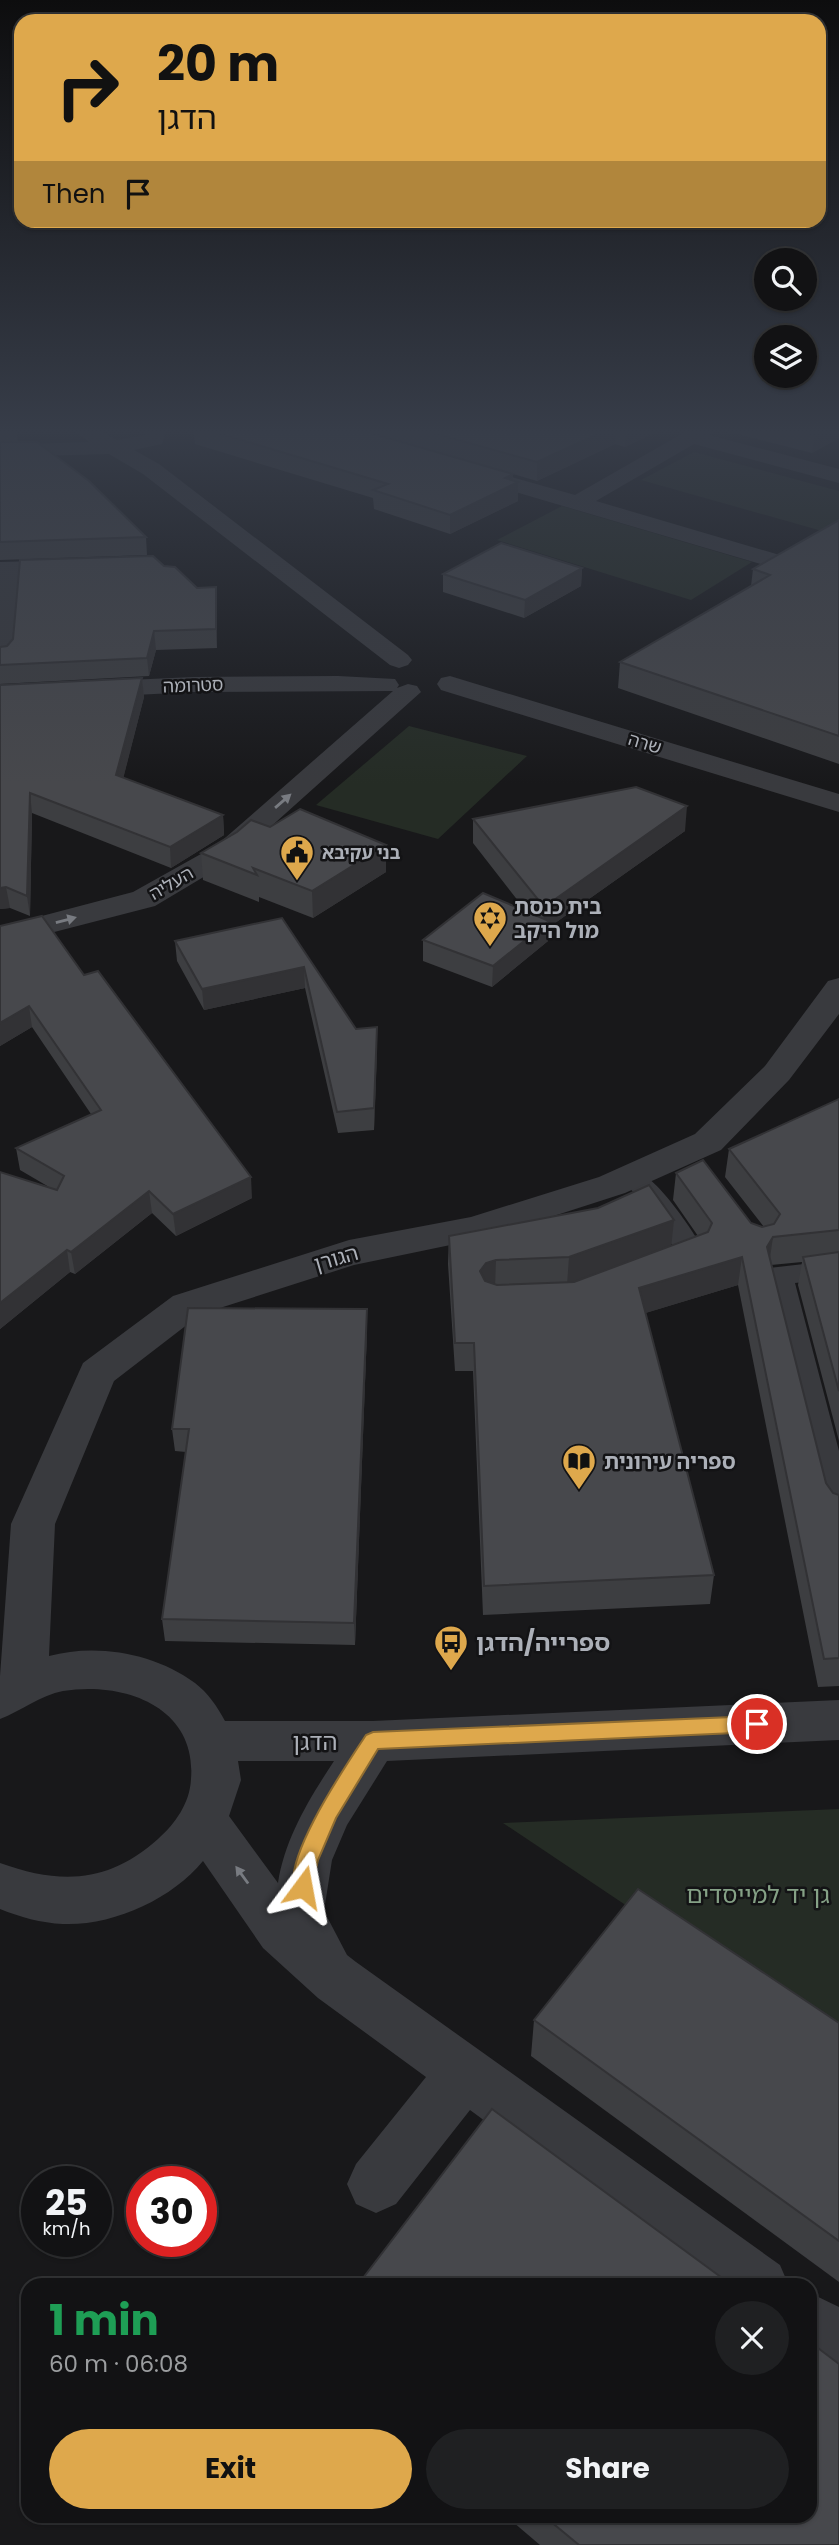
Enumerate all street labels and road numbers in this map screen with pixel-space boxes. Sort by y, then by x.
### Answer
street label: סטרומה [162,671,224,699]
street label: שרה [625,726,665,760]
street label: העליה [144,860,198,906]
street label: הגורן [310,1238,362,1278]
street label: הדגן [293,1725,337,1758]

